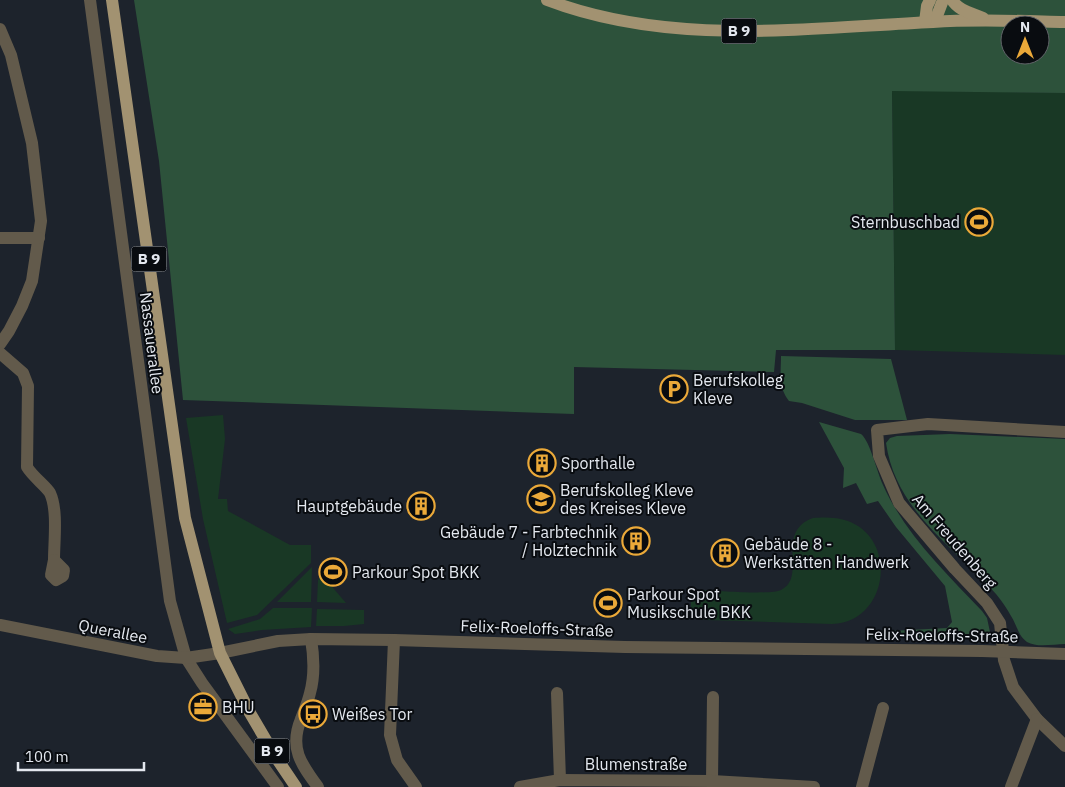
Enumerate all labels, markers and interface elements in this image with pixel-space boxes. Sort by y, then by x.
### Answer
north arrow [1000,15,1050,65]
road number: B 9 [722,18,756,44]
text: N [1020,18,1030,36]
sports icon: Sternbuschbad [964,207,994,237]
place label: Sternbuschbad [851,212,960,232]
road number: B 9 [132,246,166,272]
street label: Nassauerallee [136,291,168,395]
place label: Berufskolleg Kleve [693,370,784,408]
parking icon: Berufskolleg Kleve [659,374,689,404]
building icon: Sporthalle [527,448,557,478]
place label: Sporthalle [561,453,635,473]
place label: Berufskolleg Kleve des Kreises Kleve [560,480,694,518]
school or university icon: Berufskolleg Kleve des Kreises Kleve [526,484,556,514]
street label: Am Freudenberg [908,489,1002,593]
building icon: Hauptgebäude [406,491,436,521]
place label: Hauptgebäude [296,496,402,516]
place label: Gebäude 7 - Farbtechnik / Holztechnik [440,522,618,560]
building icon: Gebäude 7 - Farbtechnik / Holztechnik [621,526,651,556]
place label: Gebäude 8 - Werkstätten Handwerk [744,534,910,572]
building icon: Gebäude 8 - Werkstätten Handwerk [710,538,740,568]
sports icon: Parkour Spot BKK [318,557,348,587]
place label: Parkour Spot BKK [352,562,479,582]
place label: Parkour Spot Musikschule BKK [627,584,751,622]
sports icon: Parkour Spot Musikschule BKK [593,588,623,618]
street label: Querallee [77,615,149,648]
street label: Felix-Roeloffs-Straße [460,615,614,641]
street label: Felix-Roeloffs-Straße [865,624,1019,646]
office icon: BHU [188,692,218,722]
place label: BHU [222,697,255,717]
bus stop icon: Weißes Tor [298,699,328,729]
place label: Weißes Tor [332,704,412,724]
road number: B 9 [254,738,290,764]
scale bar [18,740,144,772]
text: 100 m [25,747,69,766]
street label: Blumenstraße [585,754,687,774]

